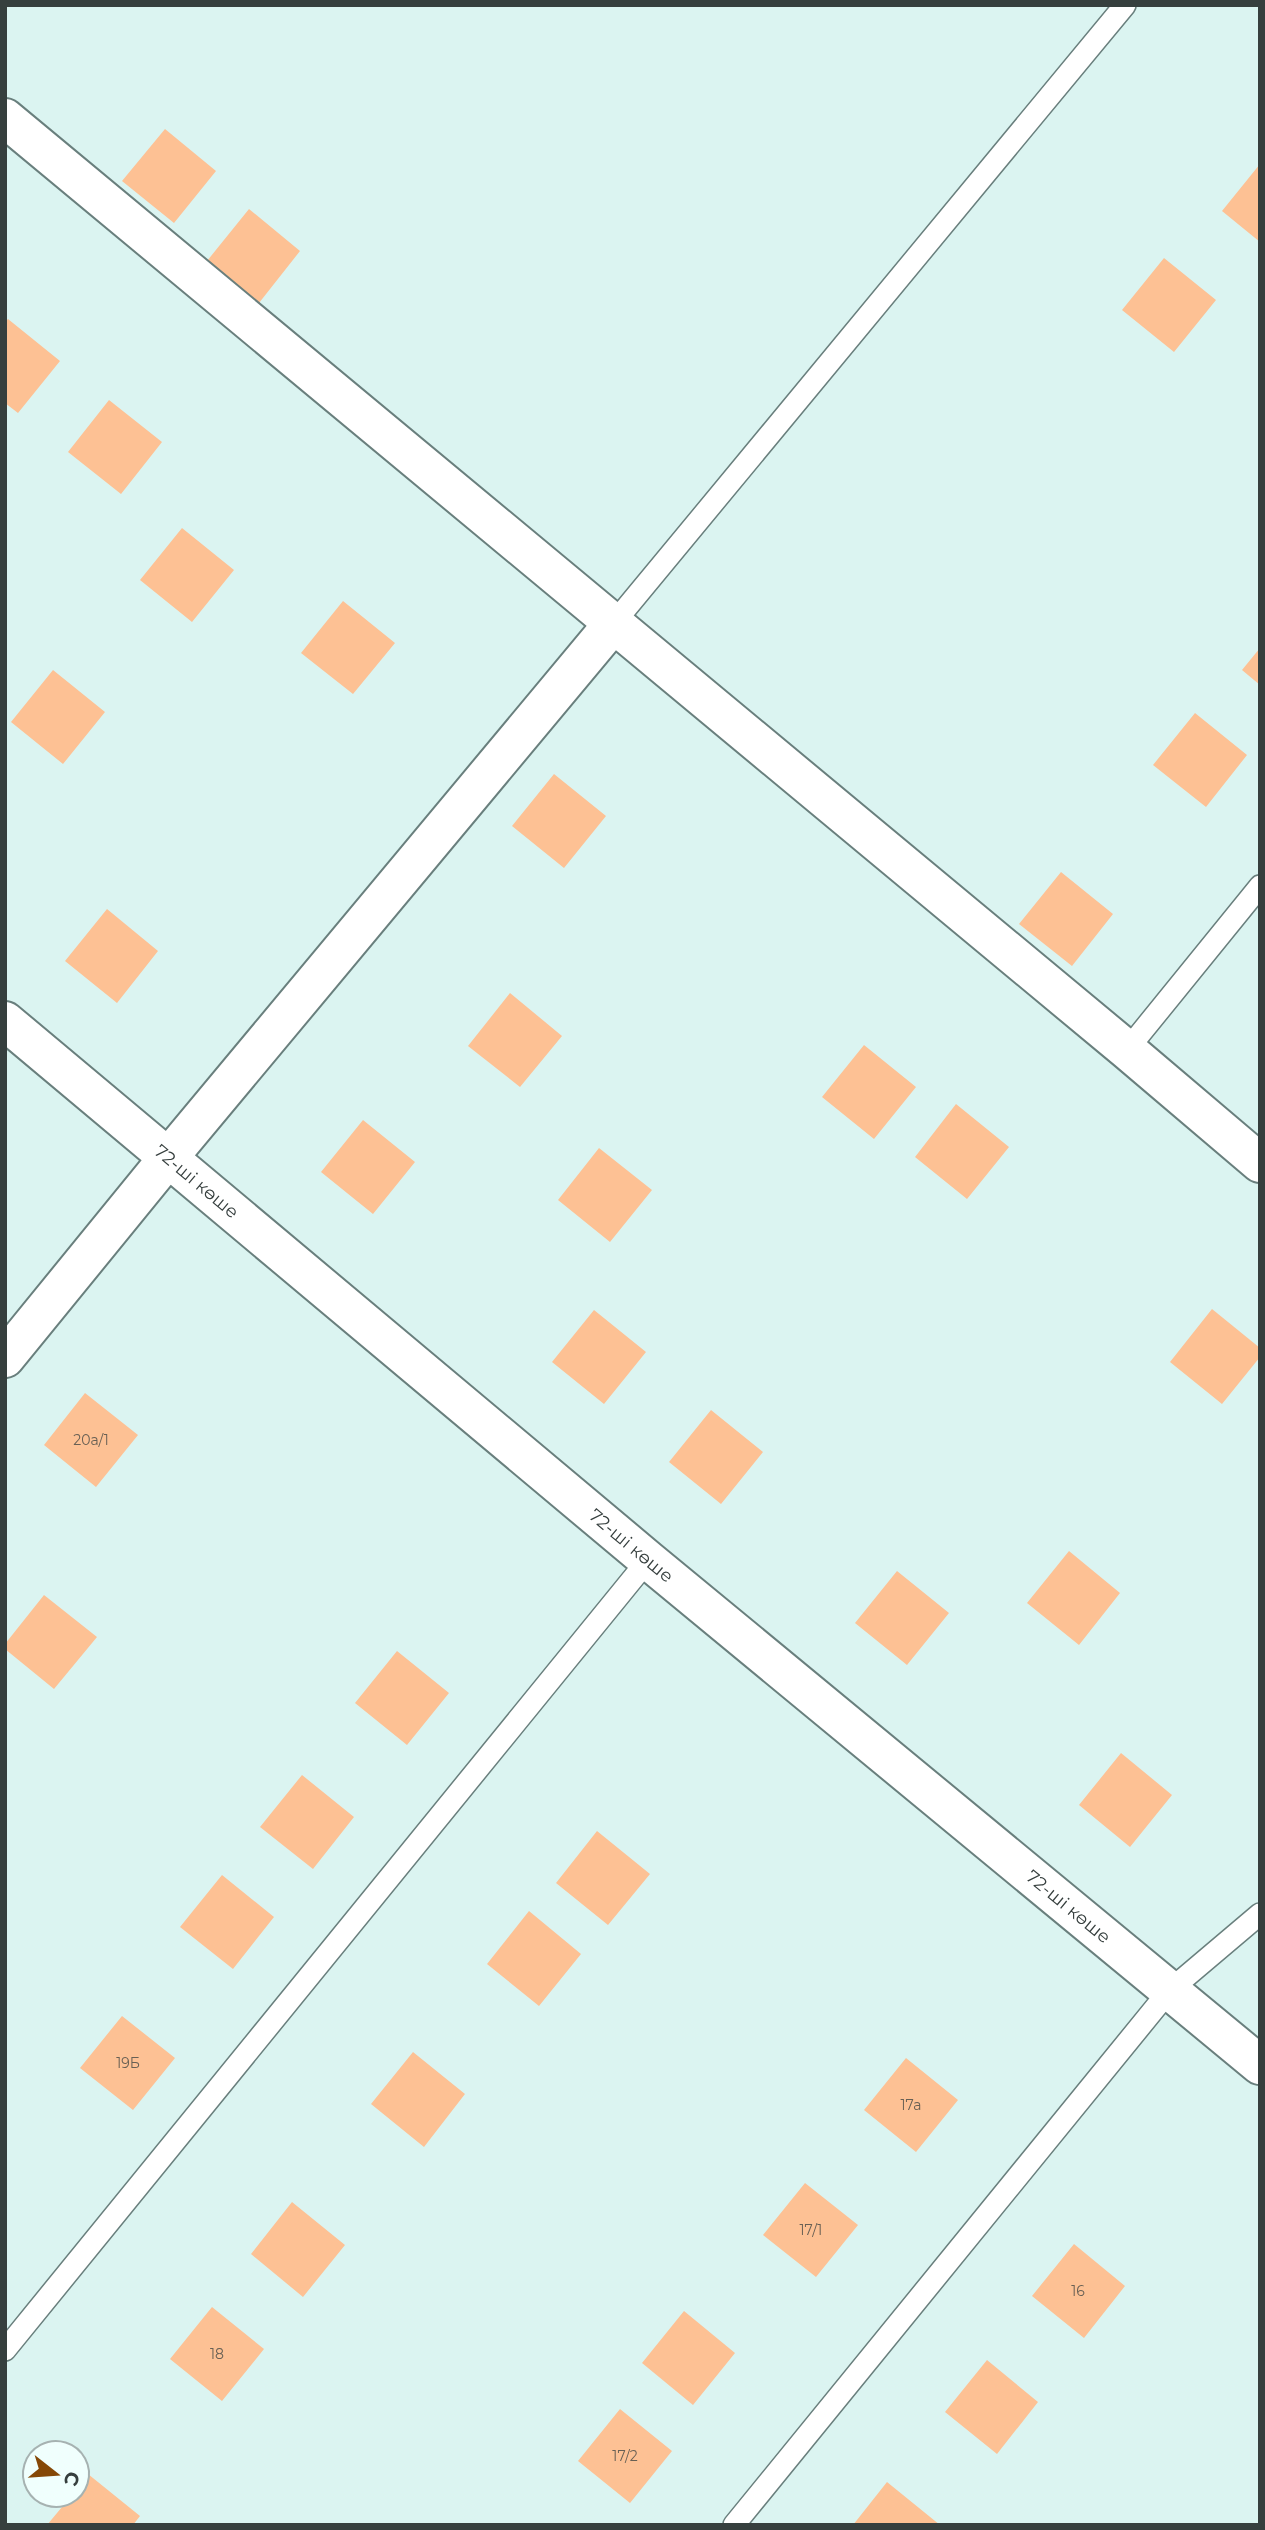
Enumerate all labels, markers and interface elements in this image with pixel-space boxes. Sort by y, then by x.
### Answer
street label: 72-ші көше [150,1140,243,1223]
house number: 20а/1 [73,1431,109,1449]
street label: 72-ші көше [584,1504,678,1587]
street label: 72-ші көше [1021,1865,1115,1948]
house number: 19Б [116,2054,140,2072]
house number: 17а [901,2096,921,2114]
house number: 17/1 [800,2221,822,2239]
house number: 16 [1071,2282,1085,2300]
house number: 18 [210,2345,224,2363]
north arrow [21,2439,91,2509]
house number: 17/2 [612,2447,638,2465]
text: С [59,2469,85,2489]

